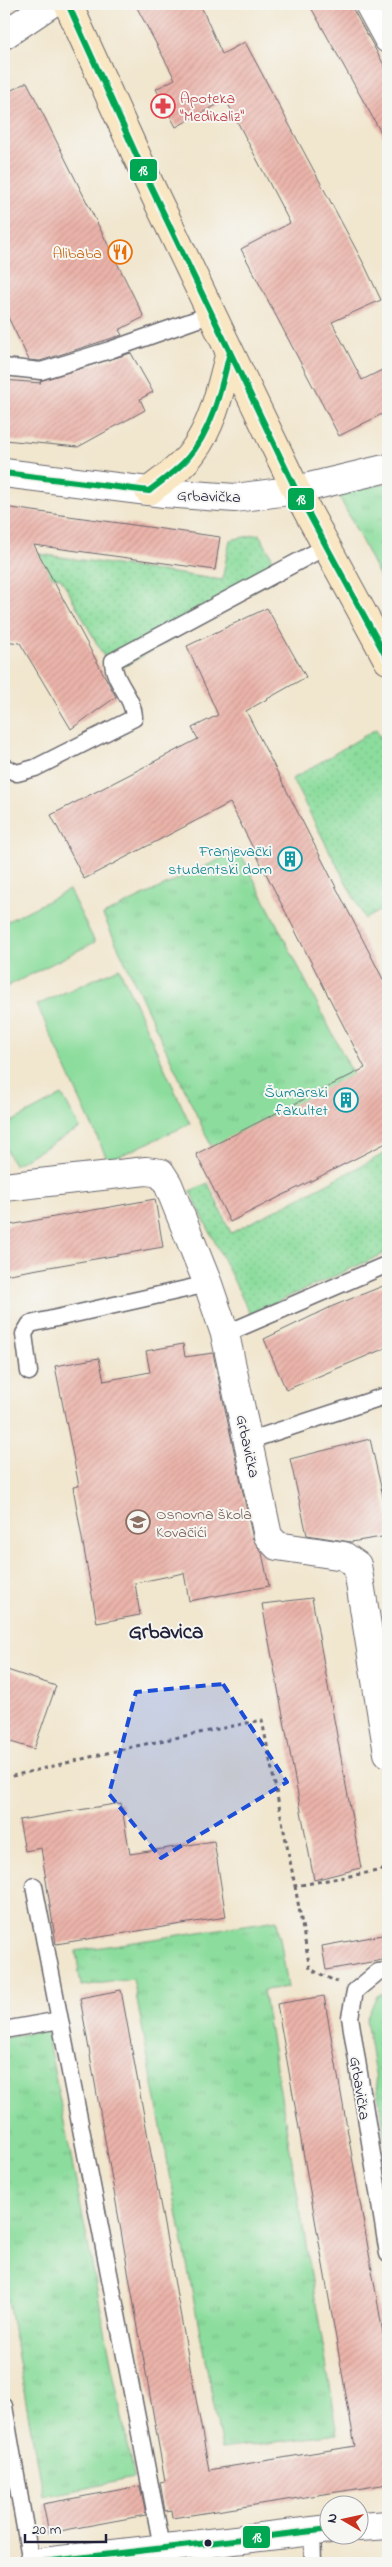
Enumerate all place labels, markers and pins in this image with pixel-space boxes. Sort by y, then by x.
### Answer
place label: Apoteka "Medikaliz" [180,87,244,129]
pharmacy icon: Apoteka "Medikaliz" [150,93,176,119]
restaurant icon: Alibaba [107,239,133,265]
place label: Alibaba [52,242,102,266]
place label: Franjevački studentski dom [168,840,272,882]
building icon: Franjevački studentski dom [277,846,303,872]
place label: Šumarski fakultet [265,1081,329,1123]
building icon: Šumarski fakultet [333,1087,359,1113]
place label: Osnovna škola Kovačići [156,1503,252,1545]
school or university icon: Osnovna škola Kovačići [125,1509,151,1535]
unlabelled marker [203,2538,213,2548]

